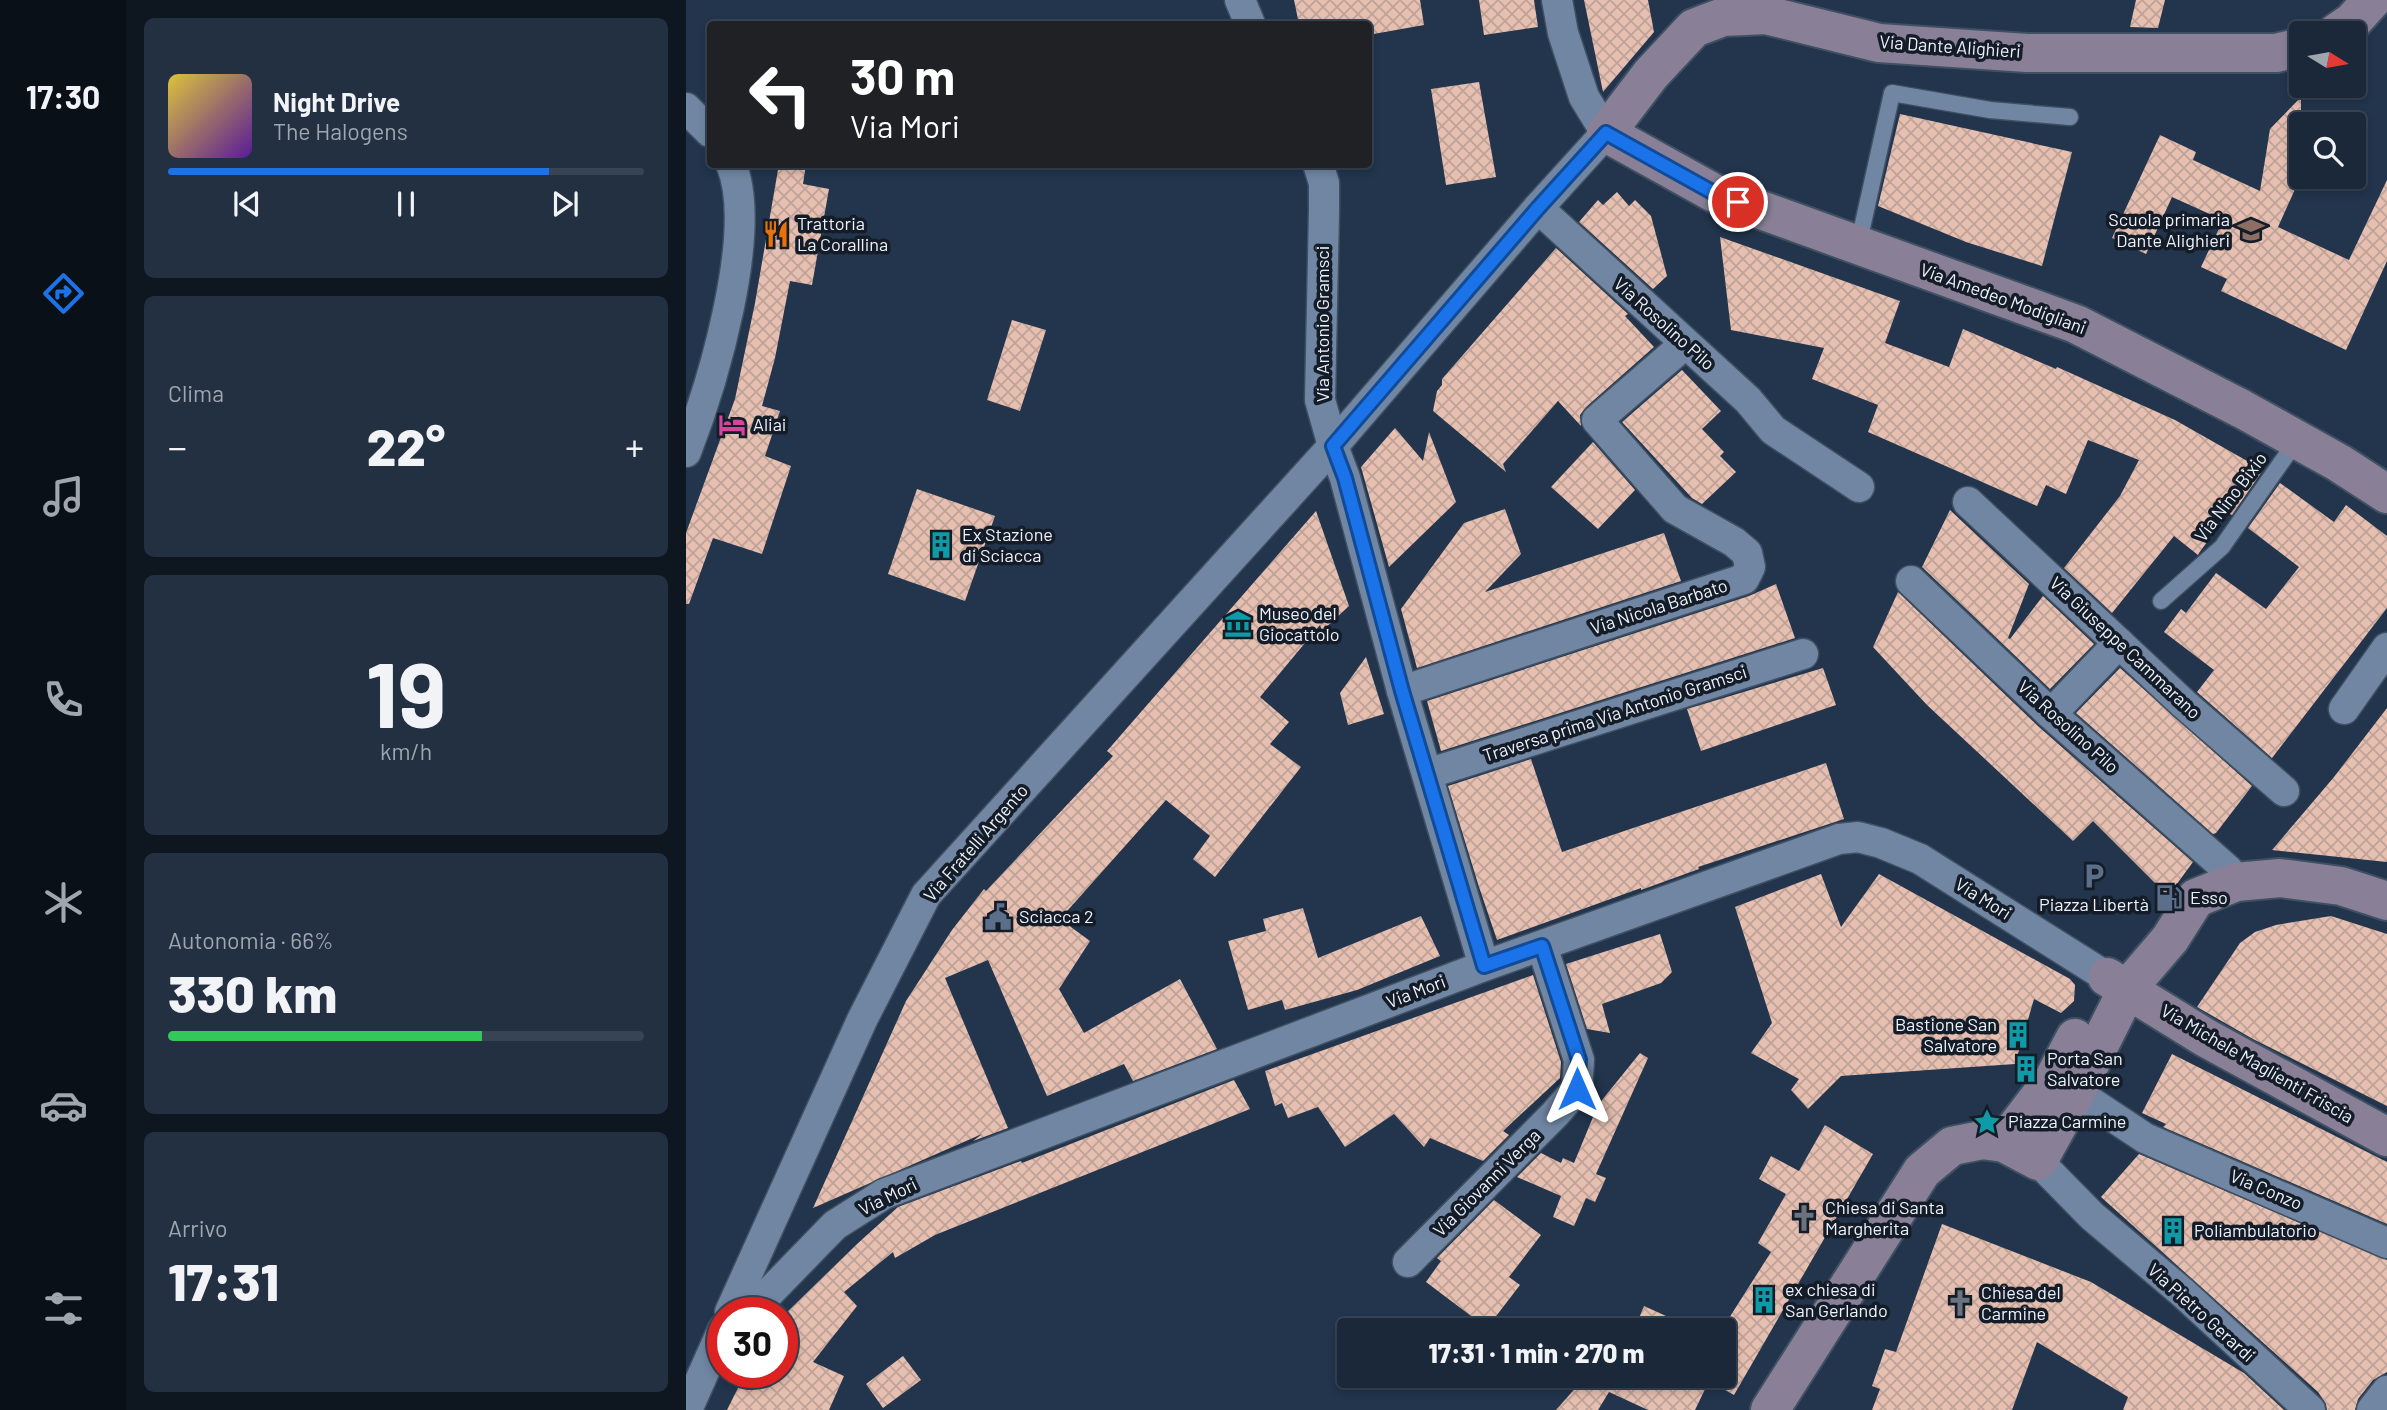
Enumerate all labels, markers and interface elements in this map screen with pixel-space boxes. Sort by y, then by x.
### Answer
north arrow [2289,21,2366,98]
map controls [2289,21,2366,189]
street label: Via Dante Alighieri [1879,30,2022,62]
text: 30 m [850,46,955,105]
icon: left [735,49,826,140]
text: 17:30 [26,77,100,115]
text: Night Drive [273,86,400,117]
text: Via Mori [850,106,960,144]
button: search [2289,112,2366,189]
text: The Halogens [273,117,408,145]
pin [1708,172,1768,232]
icon: arrive [1719,183,1757,221]
icon: previous [228,185,266,223]
icon: pause [387,185,425,223]
icon: next [546,185,584,223]
place label: Scuola primaria Dante Alighieri [2108,208,2230,251]
place label: Trattoria La Corallina [797,212,888,255]
school or university icon: Scuola primaria Dante Alighieri [2236,215,2266,245]
restaurant icon: Trattoria La Corallina [761,219,791,249]
street label: Via Antonio Gramsci [1311,246,1333,402]
street label: Via Amedeo Modigliani [1917,258,2089,338]
icon: directions [39,269,88,318]
street label: Via Rosolino Pilo [1610,272,1720,374]
text: Clima [168,379,224,407]
hotel icon: Aliai [717,410,747,440]
place label: Aliai [753,413,786,435]
text: 22° [367,414,445,476]
text: − [168,423,187,469]
text: + [625,423,644,469]
street label: Via Nino Bixio [2189,447,2271,546]
icon: music [39,472,88,521]
place label: Ex Stazione di Sciacca [962,523,1053,566]
building icon: Ex Stazione di Sciacca [926,530,956,560]
street label: Via Giuseppe Cammarano [2046,572,2206,723]
street label: Via Nicola Barbato [1587,574,1730,639]
place label: Museo del Giocattolo [1259,602,1340,645]
museum icon: Museo del Giocattolo [1223,609,1253,639]
text: 19 [366,637,446,746]
street label: Traversa prima Via Antonio Gramsci [1480,660,1749,766]
icon: phone [39,675,88,724]
street label: Via Rosolino Pilo [2014,675,2124,777]
text: km/h [380,737,432,765]
street label: Via Fratelli Argento [918,779,1032,906]
parking icon: Piazza Libertà [2079,861,2109,891]
street label: Via Mori [1951,872,2016,924]
icon: climate [39,878,88,927]
fuel station icon: Esso [2154,883,2184,913]
place label: Esso [2190,886,2228,908]
place label: Piazza Libertà [2039,893,2149,915]
public building icon: Sciacca 2 [983,902,1013,932]
place label: Sciacca 2 [1019,905,1094,927]
text: Autonomia · 66% [168,926,334,954]
text: 330 km [168,961,337,1023]
street label: Via Mori [1383,970,1448,1012]
street label: Via Michele Maglienti Friscia [2157,999,2358,1127]
place label: Bastione San Salvatore [1895,1013,1997,1056]
building icon: Bastione San Salvatore [2003,1020,2033,1050]
place label: Porta San Salvatore [2047,1047,2123,1090]
position arrow [1540,1052,1614,1126]
building icon: Porta San Salvatore [2011,1054,2041,1084]
icon: car [39,1081,88,1130]
place icon: Piazza Carmine [1972,1107,2002,1137]
place label: Piazza Carmine [2008,1110,2126,1132]
street label: Via Giovanni Verga [1428,1124,1545,1241]
street label: Via Conzo [2227,1164,2306,1214]
street label: Via Mori [855,1173,920,1220]
place label: Chiesa di Santa Margherita [1825,1196,1944,1239]
church icon: Chiesa di Santa Margherita [1789,1203,1819,1233]
text: Arrivo [168,1214,228,1242]
building icon: Poliambulatorio [2158,1216,2188,1246]
place label: Poliambulatorio [2194,1219,2317,1241]
text: 17:31 [168,1249,279,1311]
street label: Via Pietro Gerardi [2144,1258,2260,1366]
place label: ex chiesa di San Gerlando [1785,1278,1888,1321]
place label: Chiesa del Carmine [1981,1281,2061,1324]
icon: filters [39,1284,88,1333]
building icon: ex chiesa di San Gerlando [1749,1285,1779,1315]
church icon: Chiesa del Carmine [1945,1288,1975,1318]
speed limit sign: 30 [707,1297,798,1388]
text: 17:31 · 1 min · 270 m [1429,1337,1644,1368]

